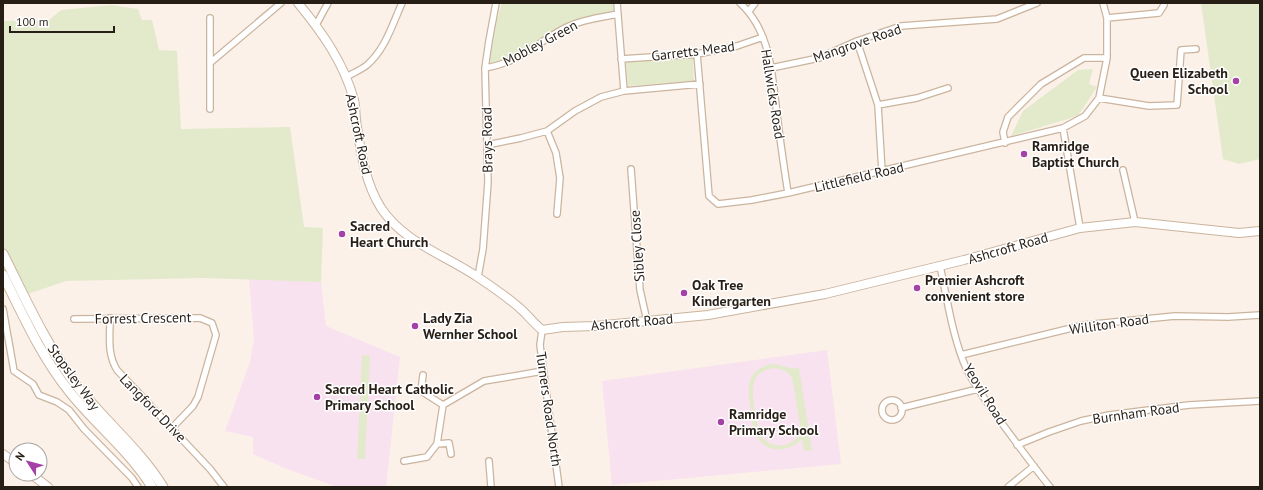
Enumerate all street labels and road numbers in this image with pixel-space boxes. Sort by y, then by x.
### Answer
street label: Mobley Green [500,16,580,70]
street label: Mangrove Road [810,19,904,67]
street label: Garretts Mead [650,37,736,65]
street label: Hallwicks Road [757,48,789,140]
street label: Ashcroft Road [342,92,376,176]
street label: Brays Road [477,107,497,173]
street label: Littlefield Road [812,158,906,196]
street label: Sibley Close [626,209,648,283]
street label: Ashcroft Road [966,228,1050,268]
street label: Forrest Crescent [94,308,192,328]
street label: Ashcroft Road [590,309,674,335]
street label: Williton Road [1068,309,1150,339]
street label: Stopsley Way [44,340,104,414]
street label: Turners Road North [532,350,566,468]
street label: Yeovil Road [959,360,1011,428]
street label: Langford Drive [116,370,190,446]
street label: Burnham Road [1091,398,1181,428]

